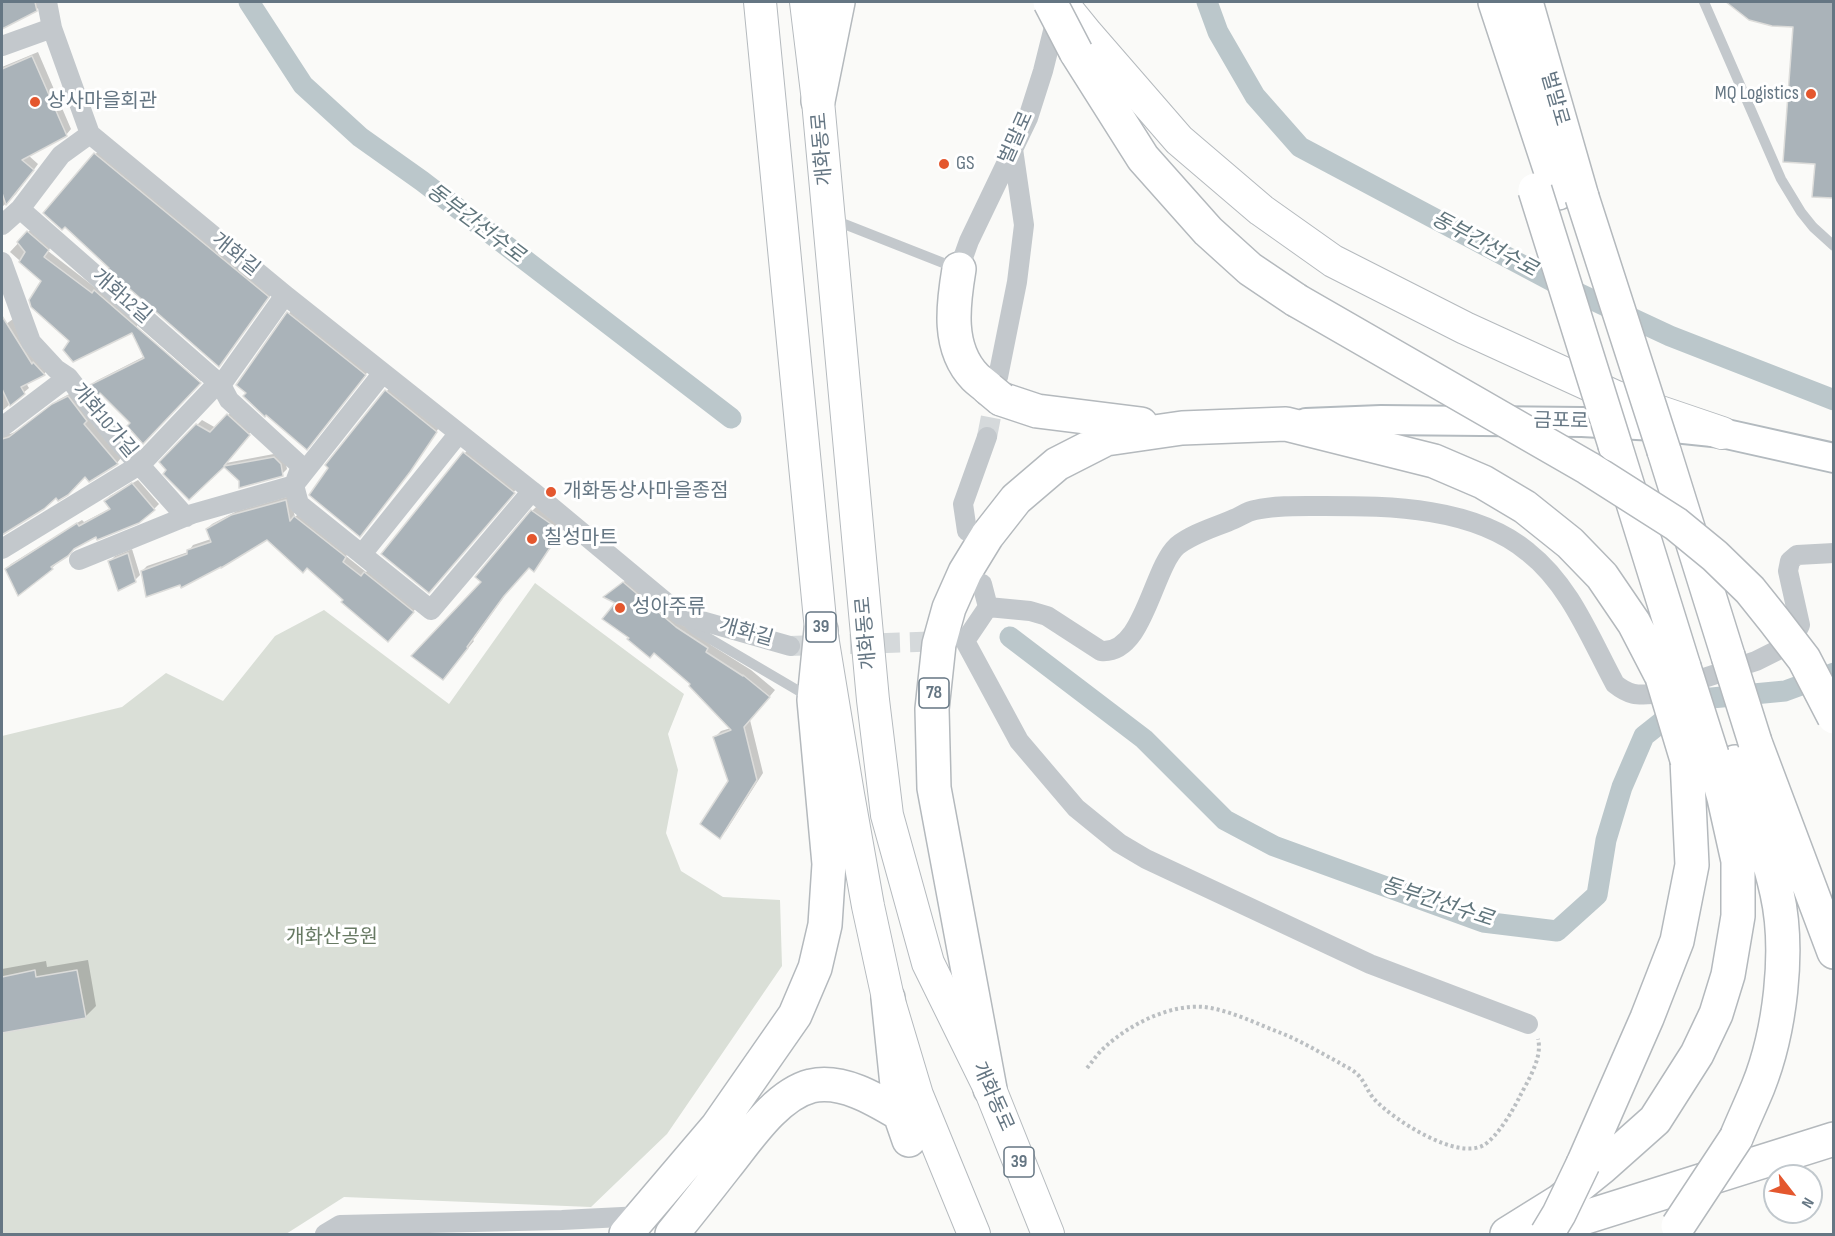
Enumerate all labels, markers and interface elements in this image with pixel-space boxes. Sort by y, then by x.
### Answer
street label: 벌말로 [1535,69,1573,129]
place label: MQ Logistics [1715,82,1799,106]
marker: MQ Logistics [1804,87,1818,101]
place label: 상사마을회관 [47,90,157,114]
marker: 상사마을회관 [28,95,42,109]
street label: 벌말로 [995,108,1039,168]
street label: 개화동로 [808,111,838,187]
place label: GS [956,152,974,176]
marker: GS [937,157,951,171]
water label: 동부간선수로 [421,179,529,269]
water label: 동부간선수로 [1427,207,1541,283]
street label: 개화길 [206,228,264,282]
street label: 개화12길 [86,265,156,329]
street label: 개화10가길 [66,379,142,463]
street label: 금포로 [1533,410,1589,434]
place label: 개화동상사마을종점 [563,480,729,504]
marker: 개화동상사마을종점 [544,485,558,499]
place label: 칠성마트 [544,527,618,551]
marker: 칠성마트 [525,532,539,546]
street label: 개화동로 [852,595,882,671]
place label: 성아주류 [632,596,706,620]
marker: 성아주류 [613,601,627,615]
road number: 39 [806,612,836,642]
street label: 개화길 [716,614,776,652]
road number: 78 [919,678,949,708]
water label: 동부간선수로 [1378,873,1496,933]
park label: 개화산공원 [286,926,378,950]
street label: 개화동로 [966,1059,1018,1135]
road number: 39 [1004,1147,1034,1177]
north arrow [1763,1164,1823,1224]
text: N [1797,1194,1817,1211]

